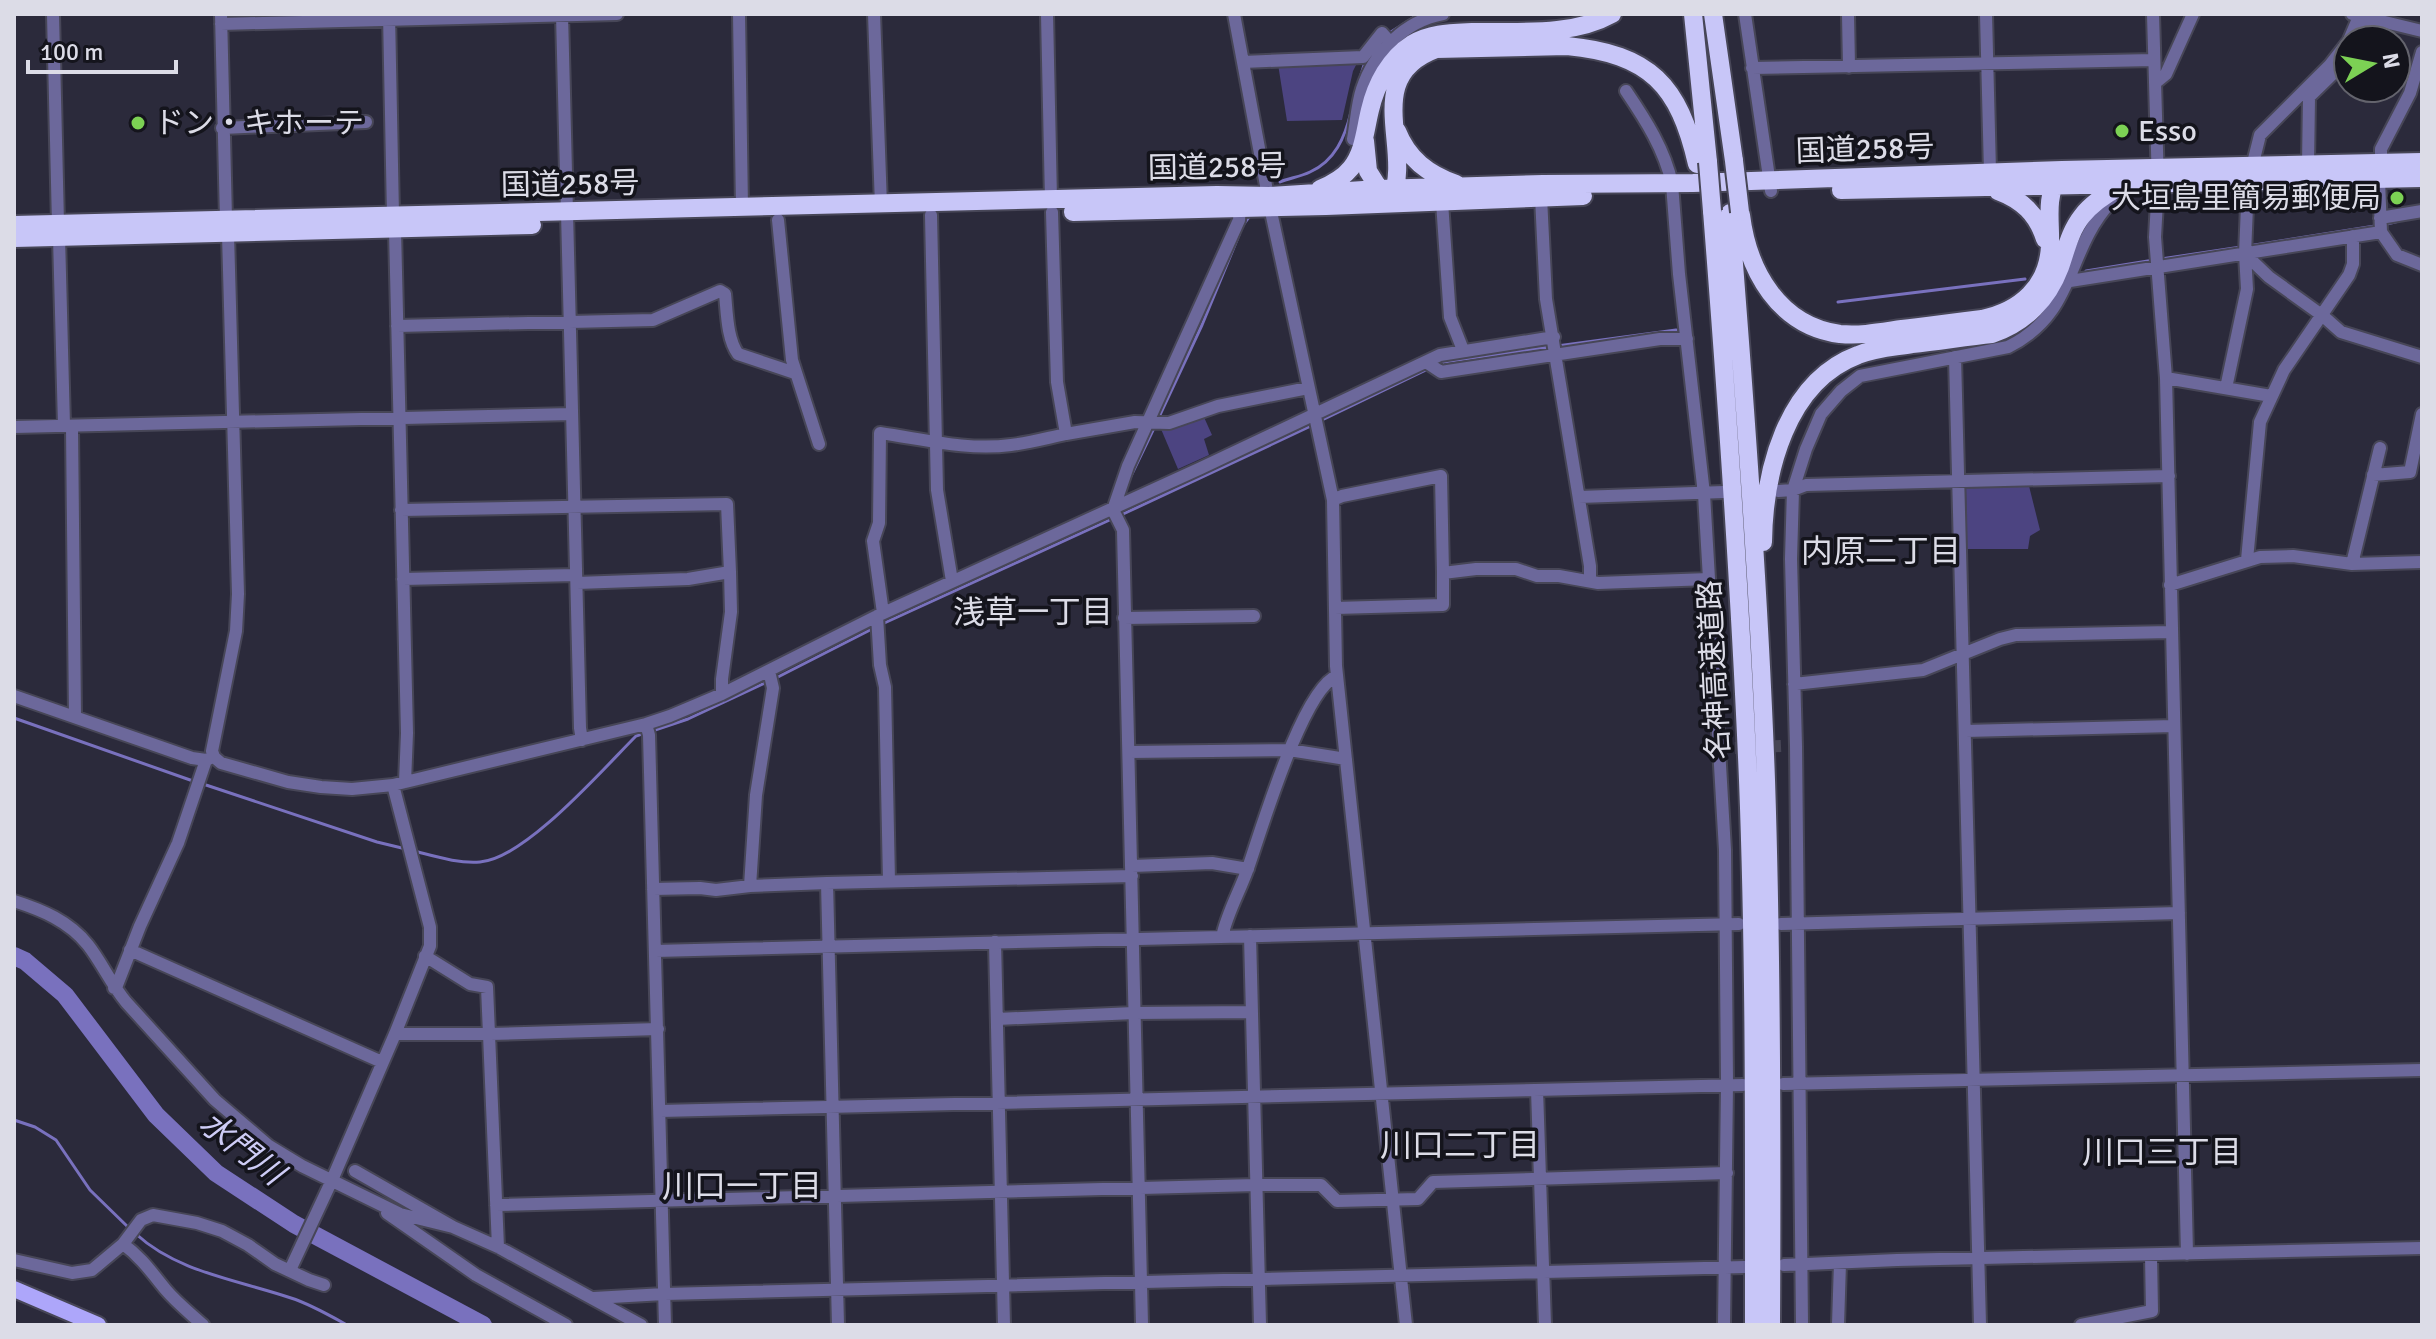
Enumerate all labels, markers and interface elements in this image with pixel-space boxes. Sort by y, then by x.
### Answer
scale bar [28,24,176,74]
north arrow [2332,24,2412,104]
text: 100 m [40,37,103,67]
text: N [2377,51,2406,70]
place label: ドン・キホーテ [154,105,364,142]
place label: Esso [2138,113,2197,150]
marker: ドン・キホーテ [129,114,147,132]
marker: Esso [2113,122,2131,140]
street label: 国道258号 [1795,129,1935,170]
street label: 国道258号 [1147,148,1287,187]
street label: 国道258号 [500,165,640,204]
place label: 大垣島里簡易郵便局 [2111,180,2381,217]
marker: 大垣島里簡易郵便局 [2388,189,2406,207]
district label: 内原二丁目 [1801,532,1961,571]
street label: 名神高速道路 [1691,579,1738,761]
district label: 浅草一丁目 [953,593,1113,632]
water label: 水門川 [192,1103,294,1195]
district label: 川口二丁目 [1380,1126,1540,1165]
district label: 川口三丁目 [2082,1133,2242,1172]
district label: 川口一丁目 [662,1167,822,1206]

